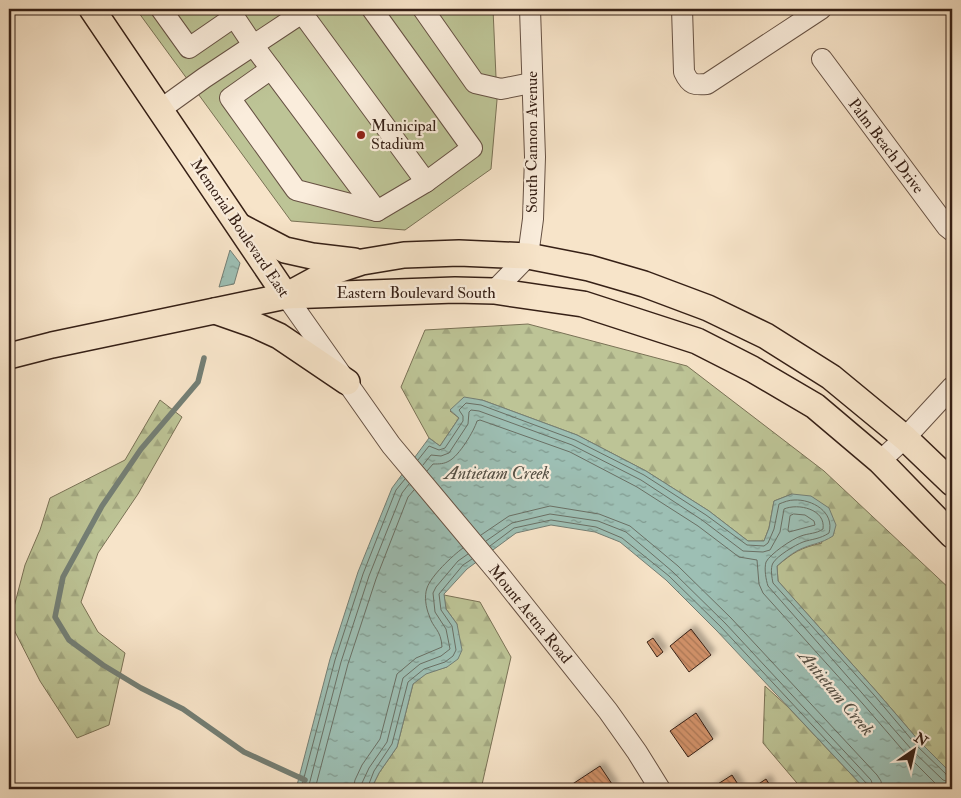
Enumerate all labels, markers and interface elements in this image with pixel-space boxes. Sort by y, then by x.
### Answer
street label: South Cannon Avenue [522,71,542,213]
street label: Palm Beach Drive [844,94,928,198]
place label: Municipal Stadium [371,116,436,154]
marker: Municipal Stadium [355,129,367,141]
street label: Memorial Boulevard East [186,155,294,301]
street label: Eastern Boulevard South [336,283,496,303]
water label: Antietam Creek [442,462,550,485]
street label: Mount Aetna Road [484,560,576,668]
water label: Antietam Creek [792,644,879,741]
north arrow [888,726,938,776]
text: N [910,729,931,750]

